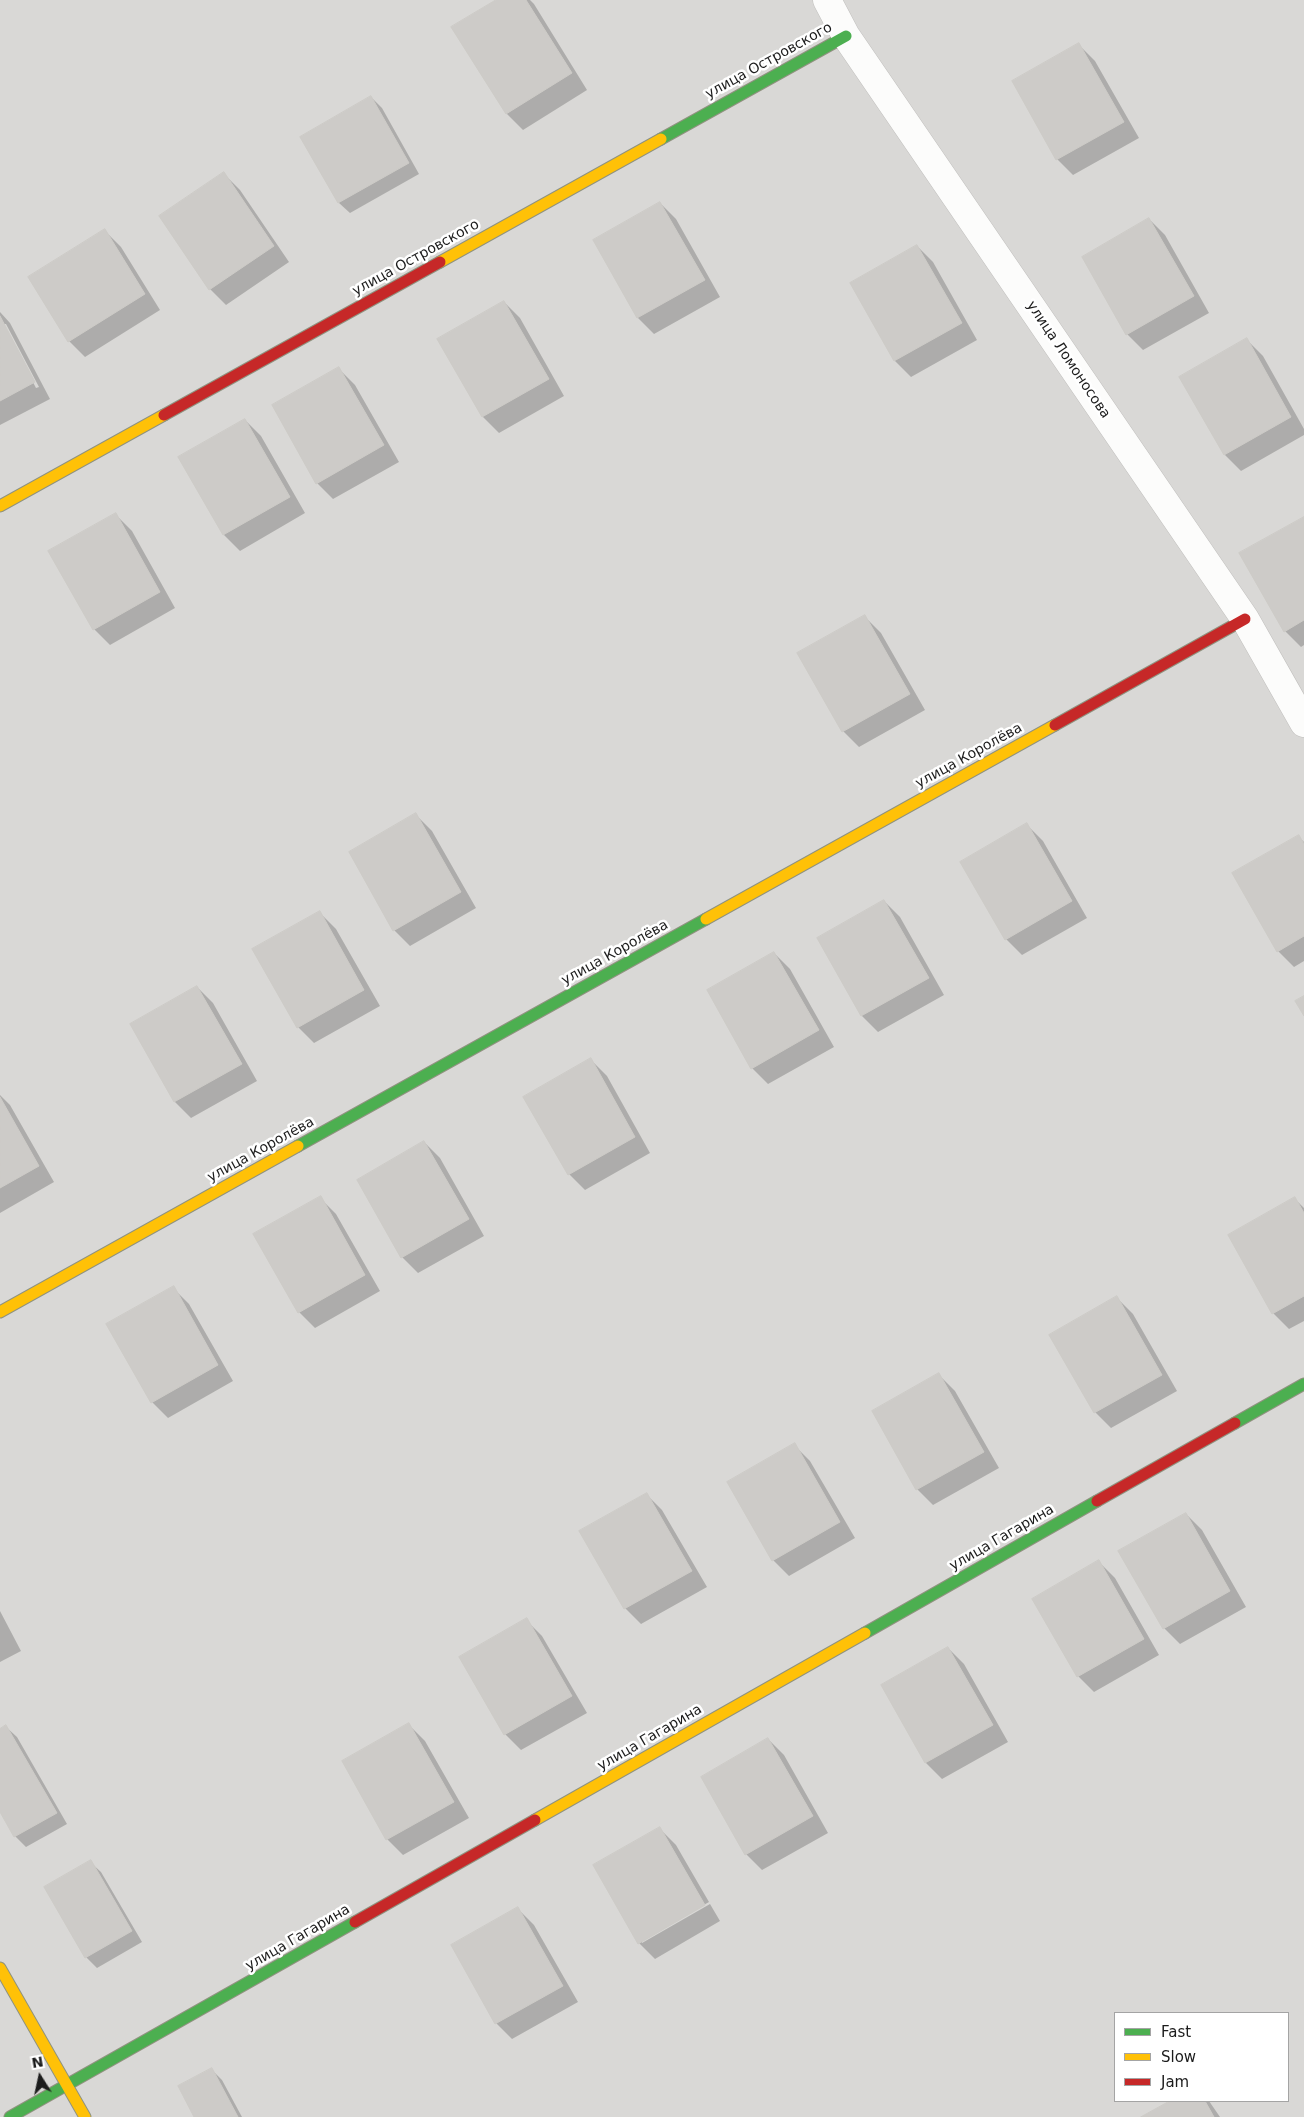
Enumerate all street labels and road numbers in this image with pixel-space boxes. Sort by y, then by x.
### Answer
street label: улица Островского [703,19,835,103]
street label: улица Островского [350,216,482,300]
street label: улица Ломоносова [1022,298,1114,422]
street label: улица Королёва [913,720,1025,792]
street label: улица Королёва [559,917,671,989]
street label: улица Королёва [205,1114,317,1186]
street label: улица Гагарина [947,1501,1057,1575]
street label: улица Гагарина [595,1701,705,1775]
street label: улица Гагарина [243,1901,353,1975]

